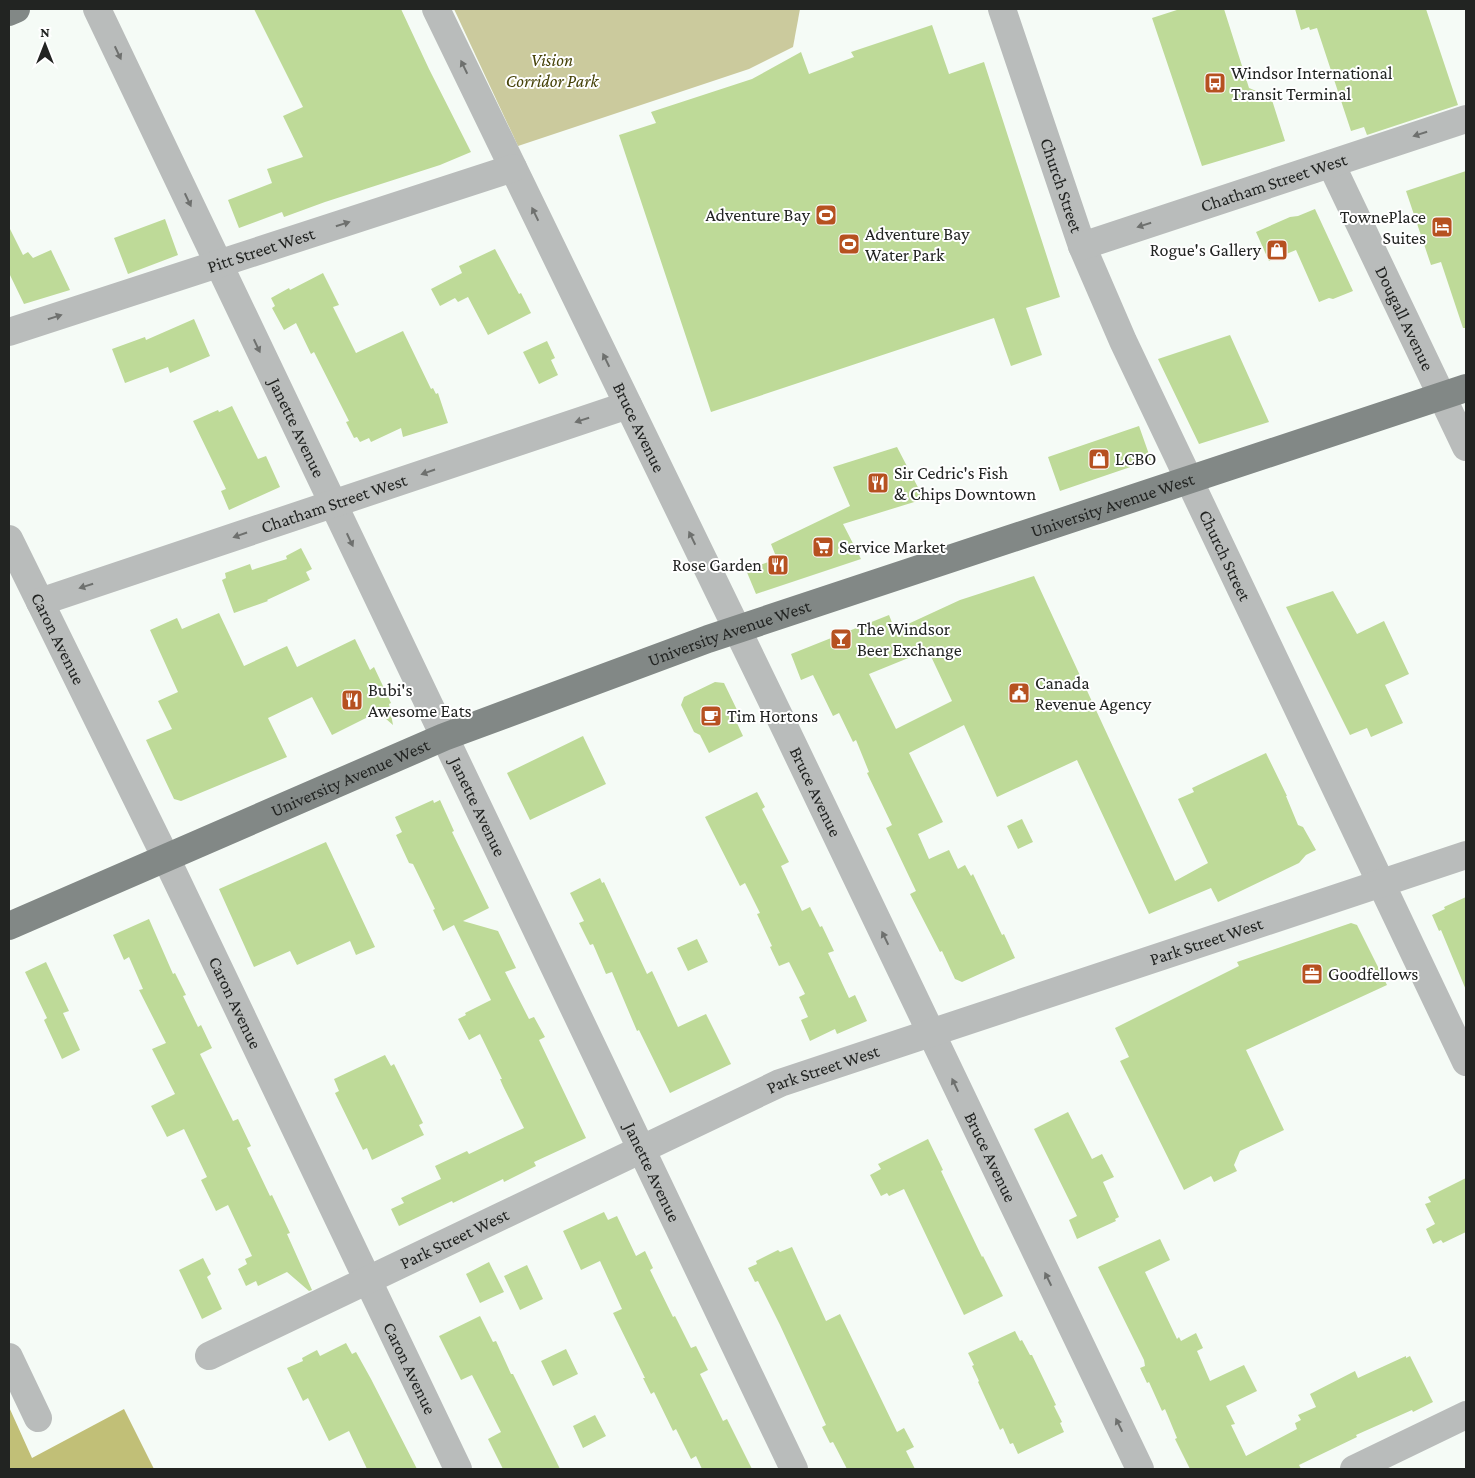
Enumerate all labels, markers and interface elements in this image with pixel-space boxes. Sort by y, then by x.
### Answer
north arrow [20,20,70,70]
text: N [40,24,50,40]
one-way arrow [114,46,122,60]
park label: Vision Corridor Park [506,50,599,91]
one-way arrow [460,60,468,75]
place label: Windsor International Transit Terminal [1231,63,1393,104]
bus stop icon: Windsor International Transit Terminal [1203,71,1227,95]
one-way arrow [1412,130,1427,138]
street label: Church Street [1036,135,1087,236]
street label: Chatham Street West [1198,149,1350,216]
one-way arrow [184,193,192,207]
sports icon: Adventure Bay [814,203,838,227]
place label: Adventure Bay [705,205,811,225]
one-way arrow [531,206,539,221]
place label: TownePlace Suites [1340,207,1426,248]
hotel icon: TownePlace Suites [1430,215,1454,239]
one-way arrow [336,219,351,227]
one-way arrow [1136,222,1151,230]
street label: Pitt Street West [205,223,318,277]
place label: Adventure Bay Water Park [865,224,970,265]
sports icon: Adventure Bay Water Park [837,232,861,256]
shop icon: Rogue's Gallery [1265,238,1289,262]
place label: Rogue's Gallery [1150,240,1262,260]
street label: Dougall Avenue [1371,263,1438,374]
one-way arrow [48,312,63,320]
one-way arrow [253,339,262,354]
one-way arrow [602,353,610,367]
street label: Janette Avenue [264,373,329,481]
street label: Bruce Avenue [609,379,669,476]
one-way arrow [574,417,589,424]
shop icon: LCBO [1087,447,1111,471]
place label: LCBO [1115,449,1156,469]
place label: Sir Cedric's Fish & Chips Downtown [894,463,1037,504]
one-way arrow [420,468,435,476]
street label: University Avenue West [1028,468,1198,541]
street label: Chatham Street West [258,469,411,537]
restaurant icon: Sir Cedric's Fish & Chips Downtown [866,471,890,495]
street label: Church Street [1195,507,1256,605]
one-way arrow [688,530,696,545]
one-way arrow [233,531,248,539]
one-way arrow [346,533,354,548]
supermarket icon: Service Market [811,535,835,559]
place label: Service Market [839,537,946,557]
restaurant icon: Rose Garden [766,553,790,577]
place label: Rose Garden [672,555,762,575]
one-way arrow [79,583,94,590]
street label: Caron Avenue [27,589,89,688]
street label: University Avenue West [645,595,814,670]
place label: The Windsor Beer Exchange [857,619,962,660]
bar icon: The Windsor Beer Exchange [829,627,853,651]
place label: Canada Revenue Agency [1035,673,1152,714]
place label: Bubi's Awesome Eats [368,680,472,721]
public building icon: Canada Revenue Agency [1007,681,1031,705]
restaurant icon: Bubi's Awesome Eats [340,688,364,712]
cafe icon: Tim Hortons [699,704,723,728]
place label: Tim Hortons [727,706,818,726]
street label: University Avenue West [268,734,433,821]
street label: Bruce Avenue [786,744,846,840]
street label: Janette Avenue [445,752,510,860]
street label: Park Street West [1147,913,1266,969]
one-way arrow [881,931,889,945]
street label: Caron Avenue [205,953,266,1052]
office icon: Goodfellows [1300,962,1324,986]
place label: Goodfellows [1328,964,1418,984]
street label: Park Street West [763,1040,883,1098]
one-way arrow [951,1078,959,1092]
street label: Bruce Avenue [960,1109,1021,1205]
street label: Janette Avenue [619,1118,685,1225]
street label: Park Street West [397,1204,513,1273]
one-way arrow [1044,1272,1052,1286]
street label: Caron Avenue [379,1319,440,1418]
one-way arrow [1115,1418,1123,1432]

